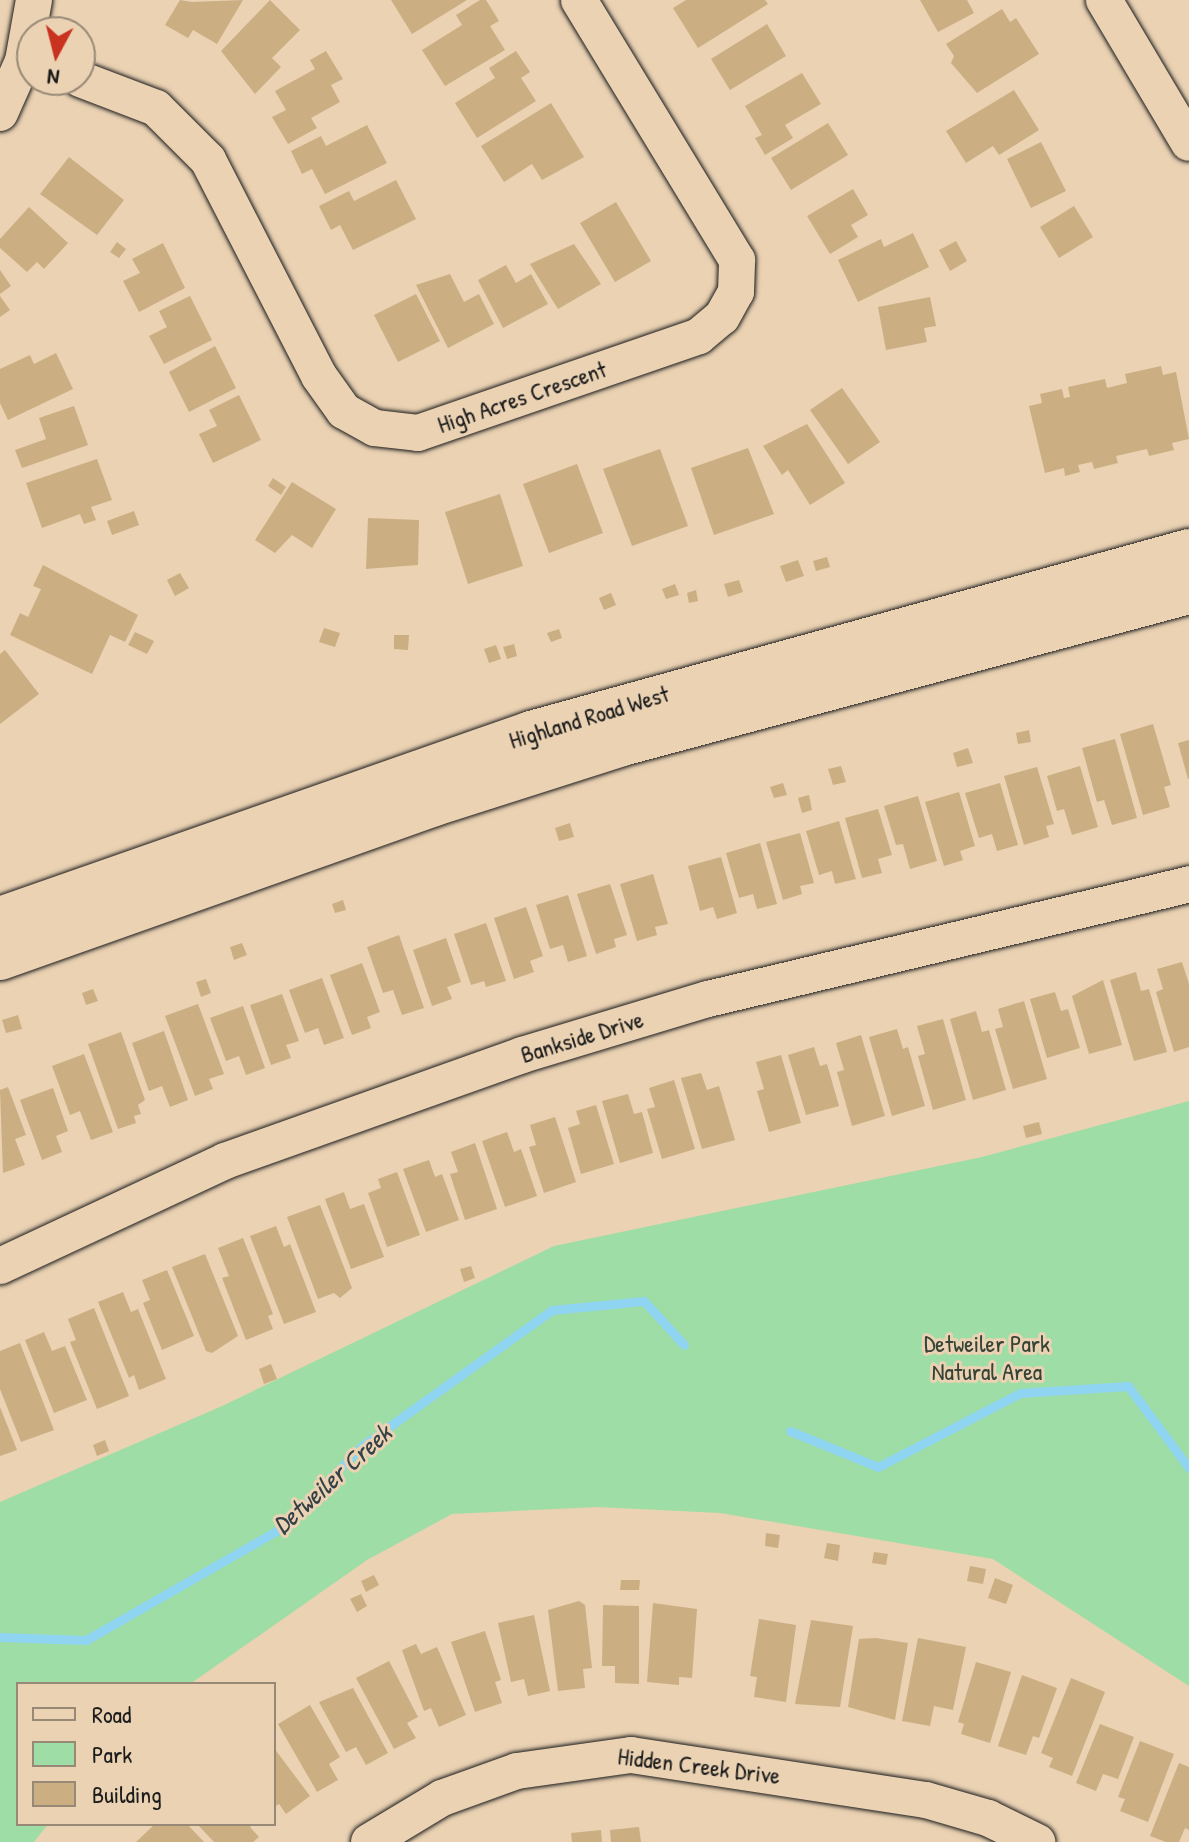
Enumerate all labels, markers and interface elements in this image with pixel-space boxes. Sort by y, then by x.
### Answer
north arrow [16,16,96,96]
text: N [46,62,61,93]
street label: High Acres Crescent [434,355,610,439]
street label: Highland Road West [506,679,672,755]
street label: Bankside Drive [517,1005,647,1069]
park label: Detweiler Park Natural Area [924,1330,1050,1386]
water label: Detweiler Creek [266,1418,398,1540]
legend [16,1682,276,1826]
text: Road [92,1698,131,1730]
text: Park [92,1738,132,1770]
street label: Hidden Creek Drive [616,1742,782,1790]
text: Building [92,1778,162,1810]

